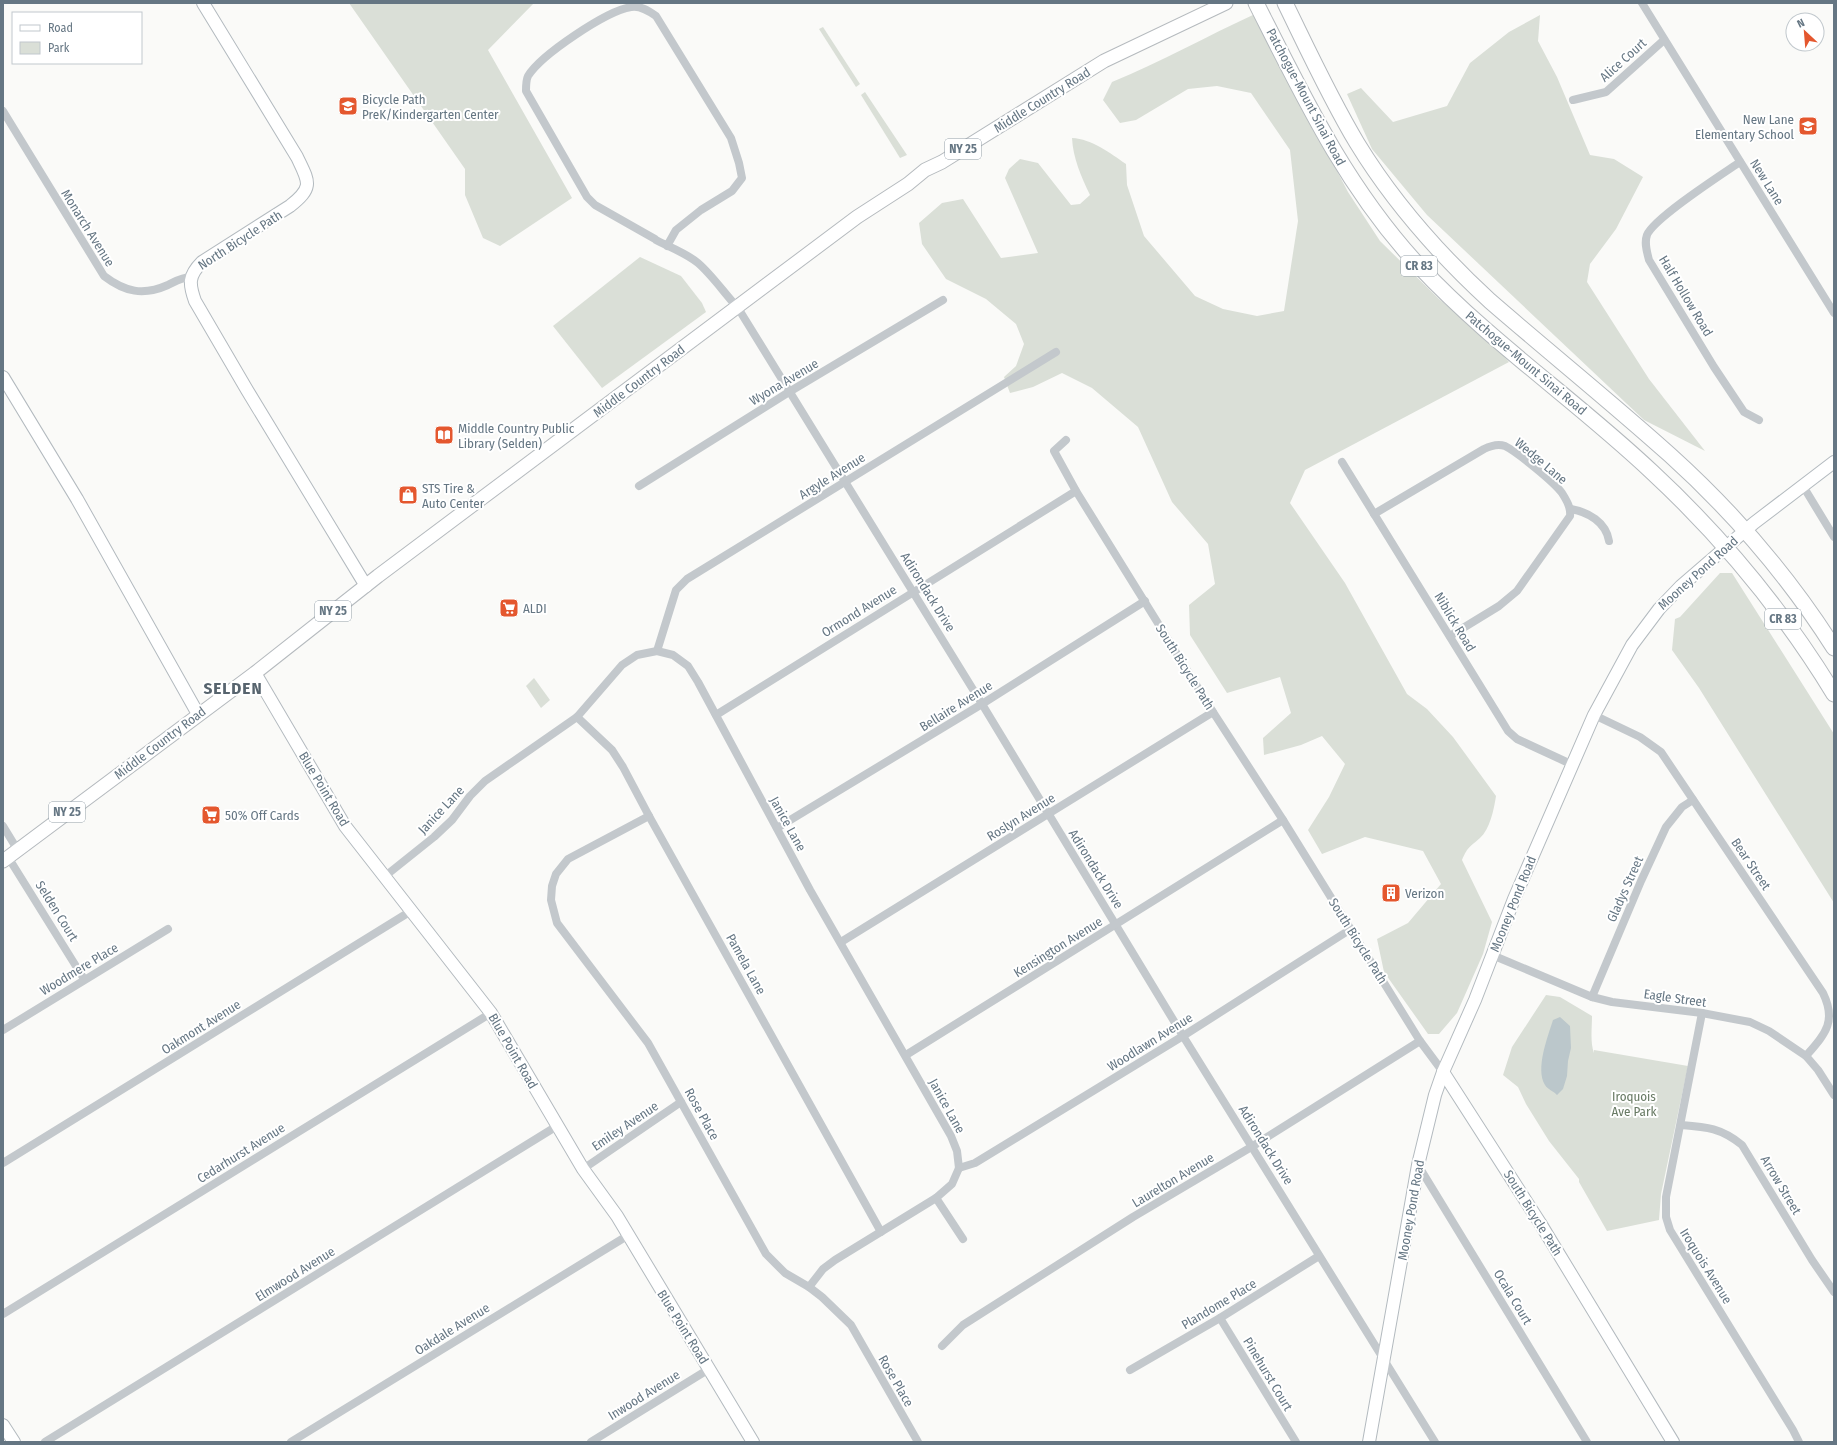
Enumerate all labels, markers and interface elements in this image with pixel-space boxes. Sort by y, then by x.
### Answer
legend [12,12,142,64]
north arrow [1785,12,1825,52]
text: N [1795,16,1807,31]
text: Road [48,21,73,35]
street label: Patchogue-Mount Sinai Road [1263,26,1349,168]
street label: Alice Court [1597,35,1650,85]
text: Park [48,41,70,55]
street label: Middle Country Road [991,64,1093,136]
place label: Bicycle Path PreK/Kindergarten Center [362,92,499,122]
school or university icon: Bicycle Path PreK/Kindergarten Center [337,95,359,117]
place label: New Lane Elementary School [1695,112,1795,142]
school or university icon: New Lane Elementary School [1797,115,1819,137]
road number: NY 25 [945,139,981,159]
street label: New Lane [1747,156,1787,208]
street label: Monarch Avenue [58,187,118,269]
street label: North Bicycle Path [195,207,285,273]
street label: Half Hollow Road [1656,253,1716,339]
road number: CR 83 [1401,256,1437,276]
street label: Patchogue-Mount Sinai Road [1463,308,1589,418]
street label: Middle Country Road [590,342,688,420]
street label: Wyona Avenue [747,356,821,408]
place label: Middle Country Public Library (Selden) [458,421,575,451]
library icon: Middle Country Public Library (Selden) [433,424,455,446]
street label: Wedge Lane [1512,435,1570,487]
street label: Argyle Avenue [796,450,868,502]
place label: STS Tire & Auto Center [422,481,485,511]
shop icon: STS Tire & Auto Center [397,484,419,506]
street label: Mooney Pond Road [1655,533,1741,613]
street label: Adirondack Drive [898,550,958,634]
street label: Ormond Avenue [819,582,899,640]
street label: Niblick Road [1431,590,1479,654]
supermarket icon: ALDI [498,597,520,619]
road number: NY 25 [315,601,351,621]
place label: ALDI [523,601,547,616]
road number: CR 83 [1765,609,1801,629]
street label: South Bicycle Path [1153,621,1217,713]
district label: SELDEN [203,678,263,699]
street label: Bellaire Avenue [917,678,995,734]
street label: Middle Country Road [111,704,209,782]
street label: Blue Point Road [296,749,352,829]
street label: Janice Lane [415,783,467,837]
street label: Roslyn Avenue [984,790,1058,844]
street label: Janice Lane [767,794,809,854]
road number: NY 25 [49,802,85,822]
supermarket icon: 50% Off Cards [200,804,222,826]
place label: 50% Off Cards [225,808,300,823]
street label: Adirondack Drive [1066,827,1126,911]
street label: Bear Street [1728,835,1774,893]
street label: Gladys Street [1604,853,1646,924]
street label: Mooney Pond Road [1487,854,1539,954]
street label: Selden Court [33,878,82,945]
building icon: Verizon [1380,882,1402,904]
place label: Verizon [1405,886,1444,901]
street label: South Bicycle Path [1326,895,1390,987]
street label: Kensington Avenue [1011,914,1105,980]
street label: Pamela Lane [723,931,769,997]
street label: Woodmere Place [37,940,121,998]
street label: Eagle Street [1643,986,1708,1010]
street label: Oakmont Avenue [159,997,243,1057]
street label: Woodlawn Avenue [1105,1010,1195,1074]
street label: Blue Point Road [485,1011,541,1091]
street label: Janice Lane [926,1076,968,1136]
street label: Rose Place [682,1085,722,1143]
park label: Iroquois Ave Park [1611,1089,1658,1119]
street label: Emiley Avenue [589,1098,661,1154]
street label: Adirondack Drive [1236,1103,1296,1187]
street label: Cedarhurst Avenue [194,1120,288,1186]
street label: Laurelton Avenue [1129,1150,1217,1210]
street label: Arrow Street [1758,1153,1805,1218]
street label: Mooney Pond Road [1395,1158,1427,1262]
street label: South Bicycle Path [1501,1167,1565,1259]
street label: Iroquois Avenue [1677,1226,1735,1306]
street label: Elmwood Avenue [253,1244,337,1304]
street label: Ocala Court [1491,1267,1536,1328]
street label: Plandome Place [1179,1276,1259,1332]
street label: Blue Point Road [654,1287,712,1367]
street label: Oakdale Avenue [412,1300,492,1358]
street label: Pinehurst Court [1240,1335,1296,1414]
street label: Rose Place [875,1353,917,1409]
street label: Inwood Avenue [605,1367,683,1423]

